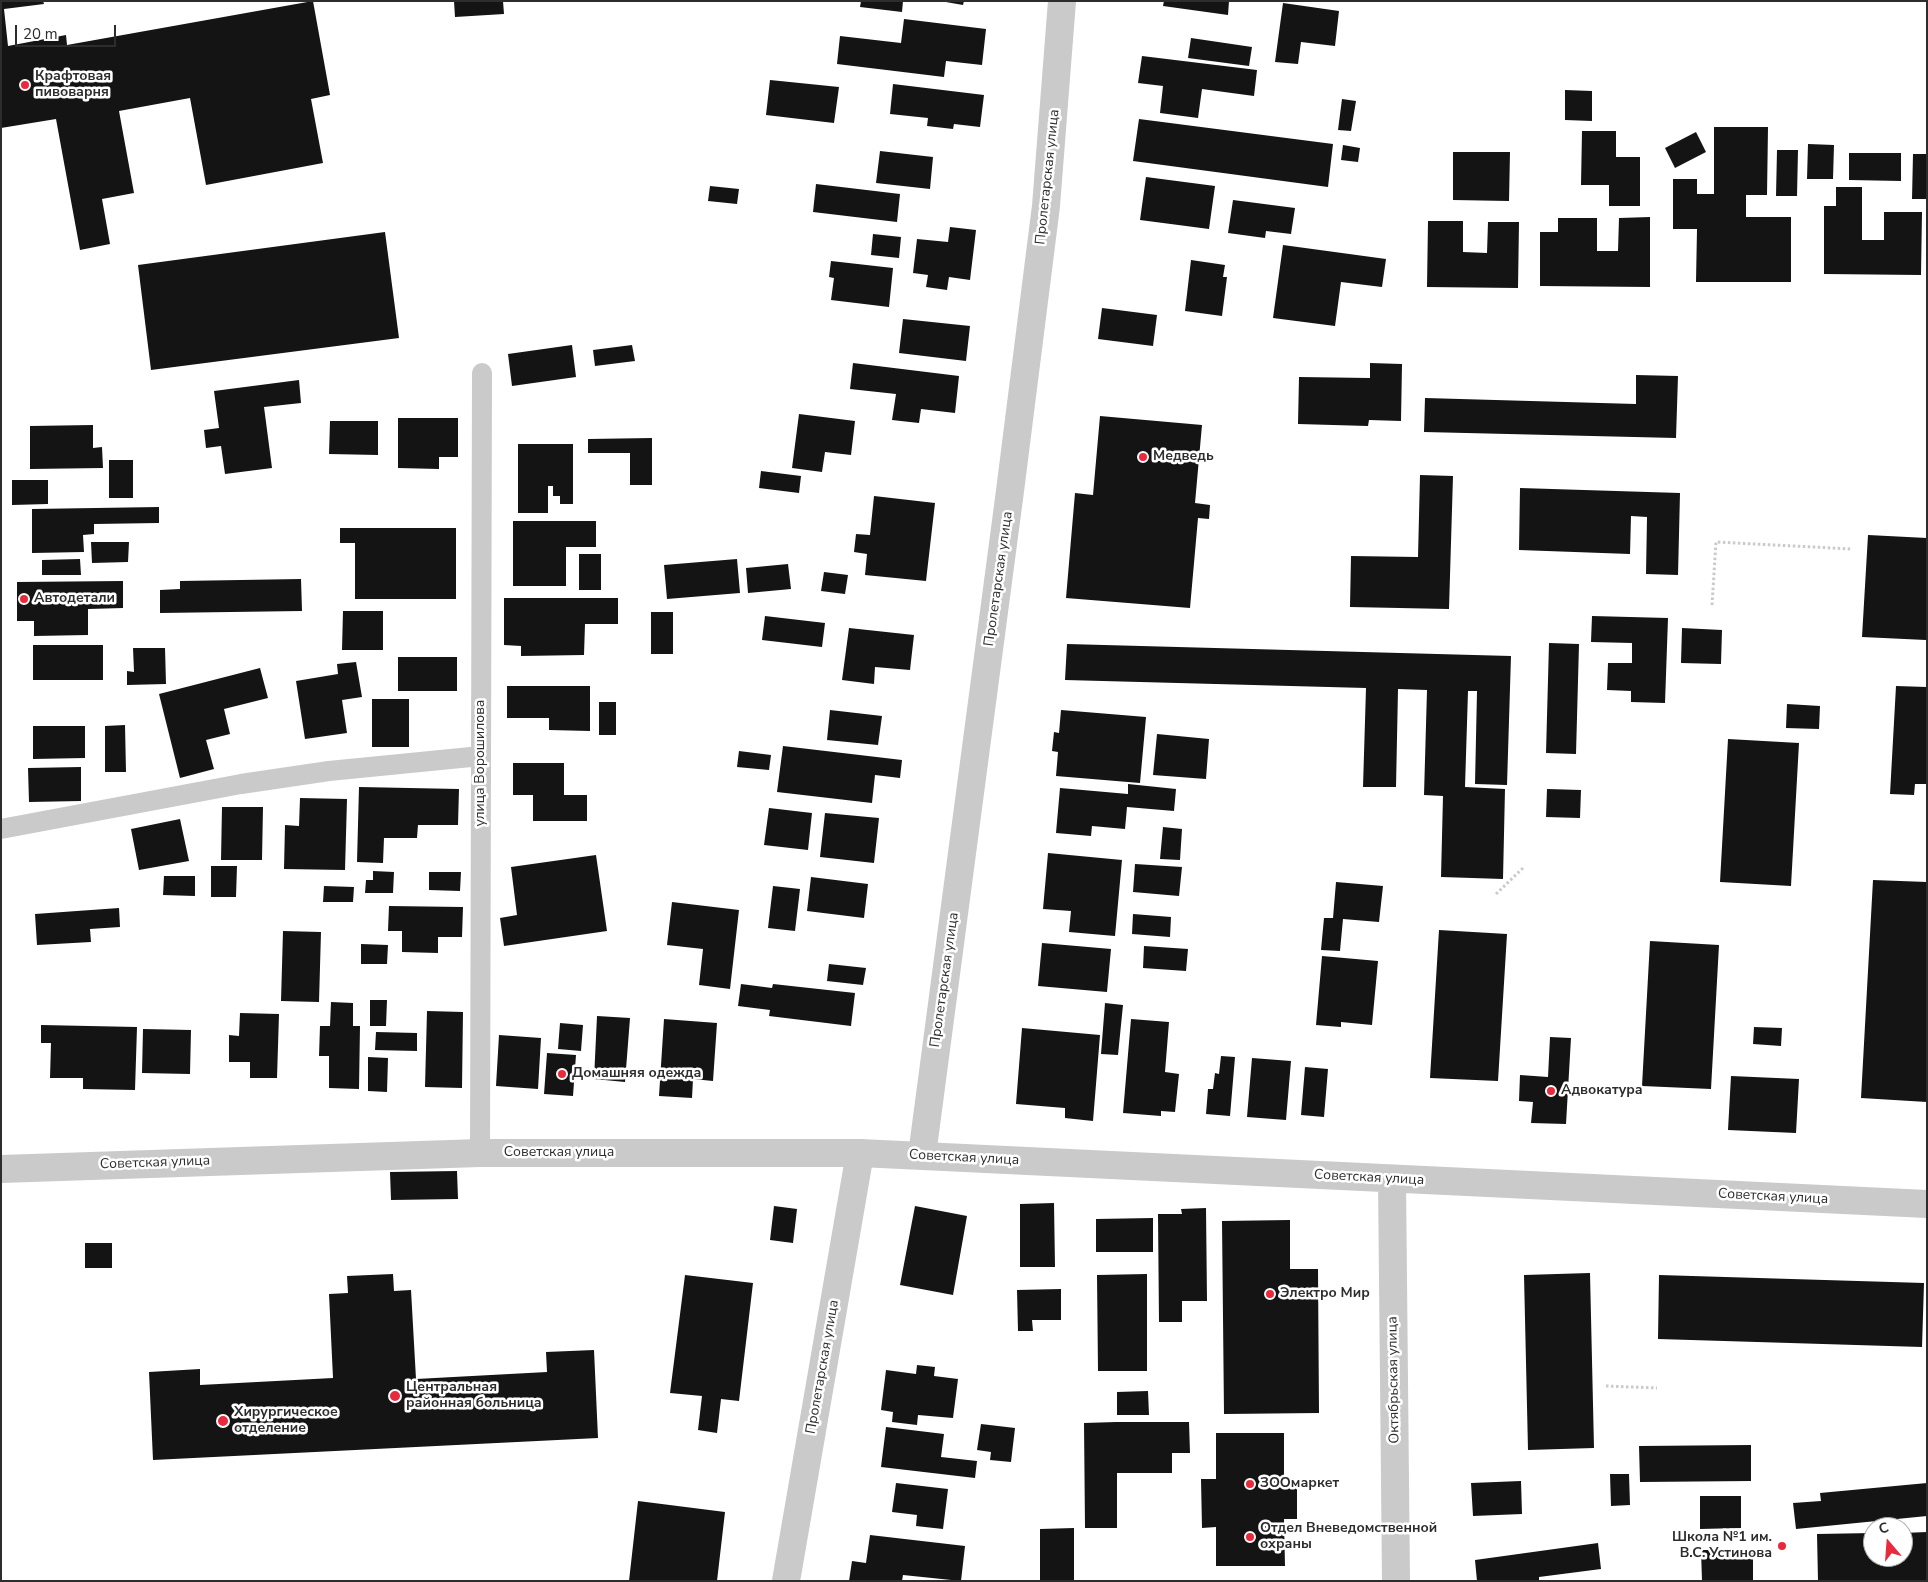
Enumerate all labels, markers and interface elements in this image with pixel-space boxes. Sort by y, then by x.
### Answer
scale bar [18,15,119,47]
text: 20 m [23,24,58,44]
place label: Крафтовая пивоварня [35,69,111,102]
marker: Крафтовая пивоварня [19,79,31,91]
street label: Пролетарская улица [1033,108,1063,246]
place label: Медведь [1153,449,1214,465]
marker: Медведь [1137,451,1149,463]
street label: Пролетарская улица [981,510,1017,648]
place label: Автодетали [34,591,115,607]
marker: Автодетали [18,593,30,605]
street label: улица Ворошилова [473,700,489,826]
street label: Пролетарская улица [927,911,963,1049]
place label: Домашняя одежда [572,1066,701,1082]
marker: Домашняя одежда [556,1068,568,1080]
place label: Адвокатура [1561,1083,1643,1099]
marker: Адвокатура [1545,1085,1557,1097]
street label: Советская улица [504,1145,614,1161]
street label: Советская улица [908,1147,1020,1169]
street label: Советская улица [100,1153,210,1173]
street label: Советская улица [1313,1167,1425,1189]
street label: Советская улица [1717,1186,1829,1208]
place label: Электро Мир [1280,1286,1370,1302]
marker: Электро Мир [1264,1288,1276,1300]
street label: Пролетарская улица [803,1299,843,1435]
street label: Октябрьская улица [1384,1316,1404,1444]
place label: Центральная районная больница [406,1380,542,1412]
marker: Центральная районная больница [388,1389,402,1403]
place label: Хирургическое отделение [234,1405,338,1438]
marker: Хирургическое отделение [216,1414,230,1428]
place label: ЗООмаркет [1260,1476,1339,1492]
marker: ЗООмаркет [1244,1478,1256,1490]
north arrow [1863,1517,1913,1567]
text: С [1876,1518,1891,1539]
place label: Отдел Вневедомственной охраны [1260,1521,1437,1554]
place label: Школа №1 им. В.С. Устинова [1672,1530,1772,1562]
marker: Отдел Вневедомственной охраны [1244,1531,1256,1543]
marker: Школа №1 им. В.С. Устинова [1776,1540,1788,1552]

